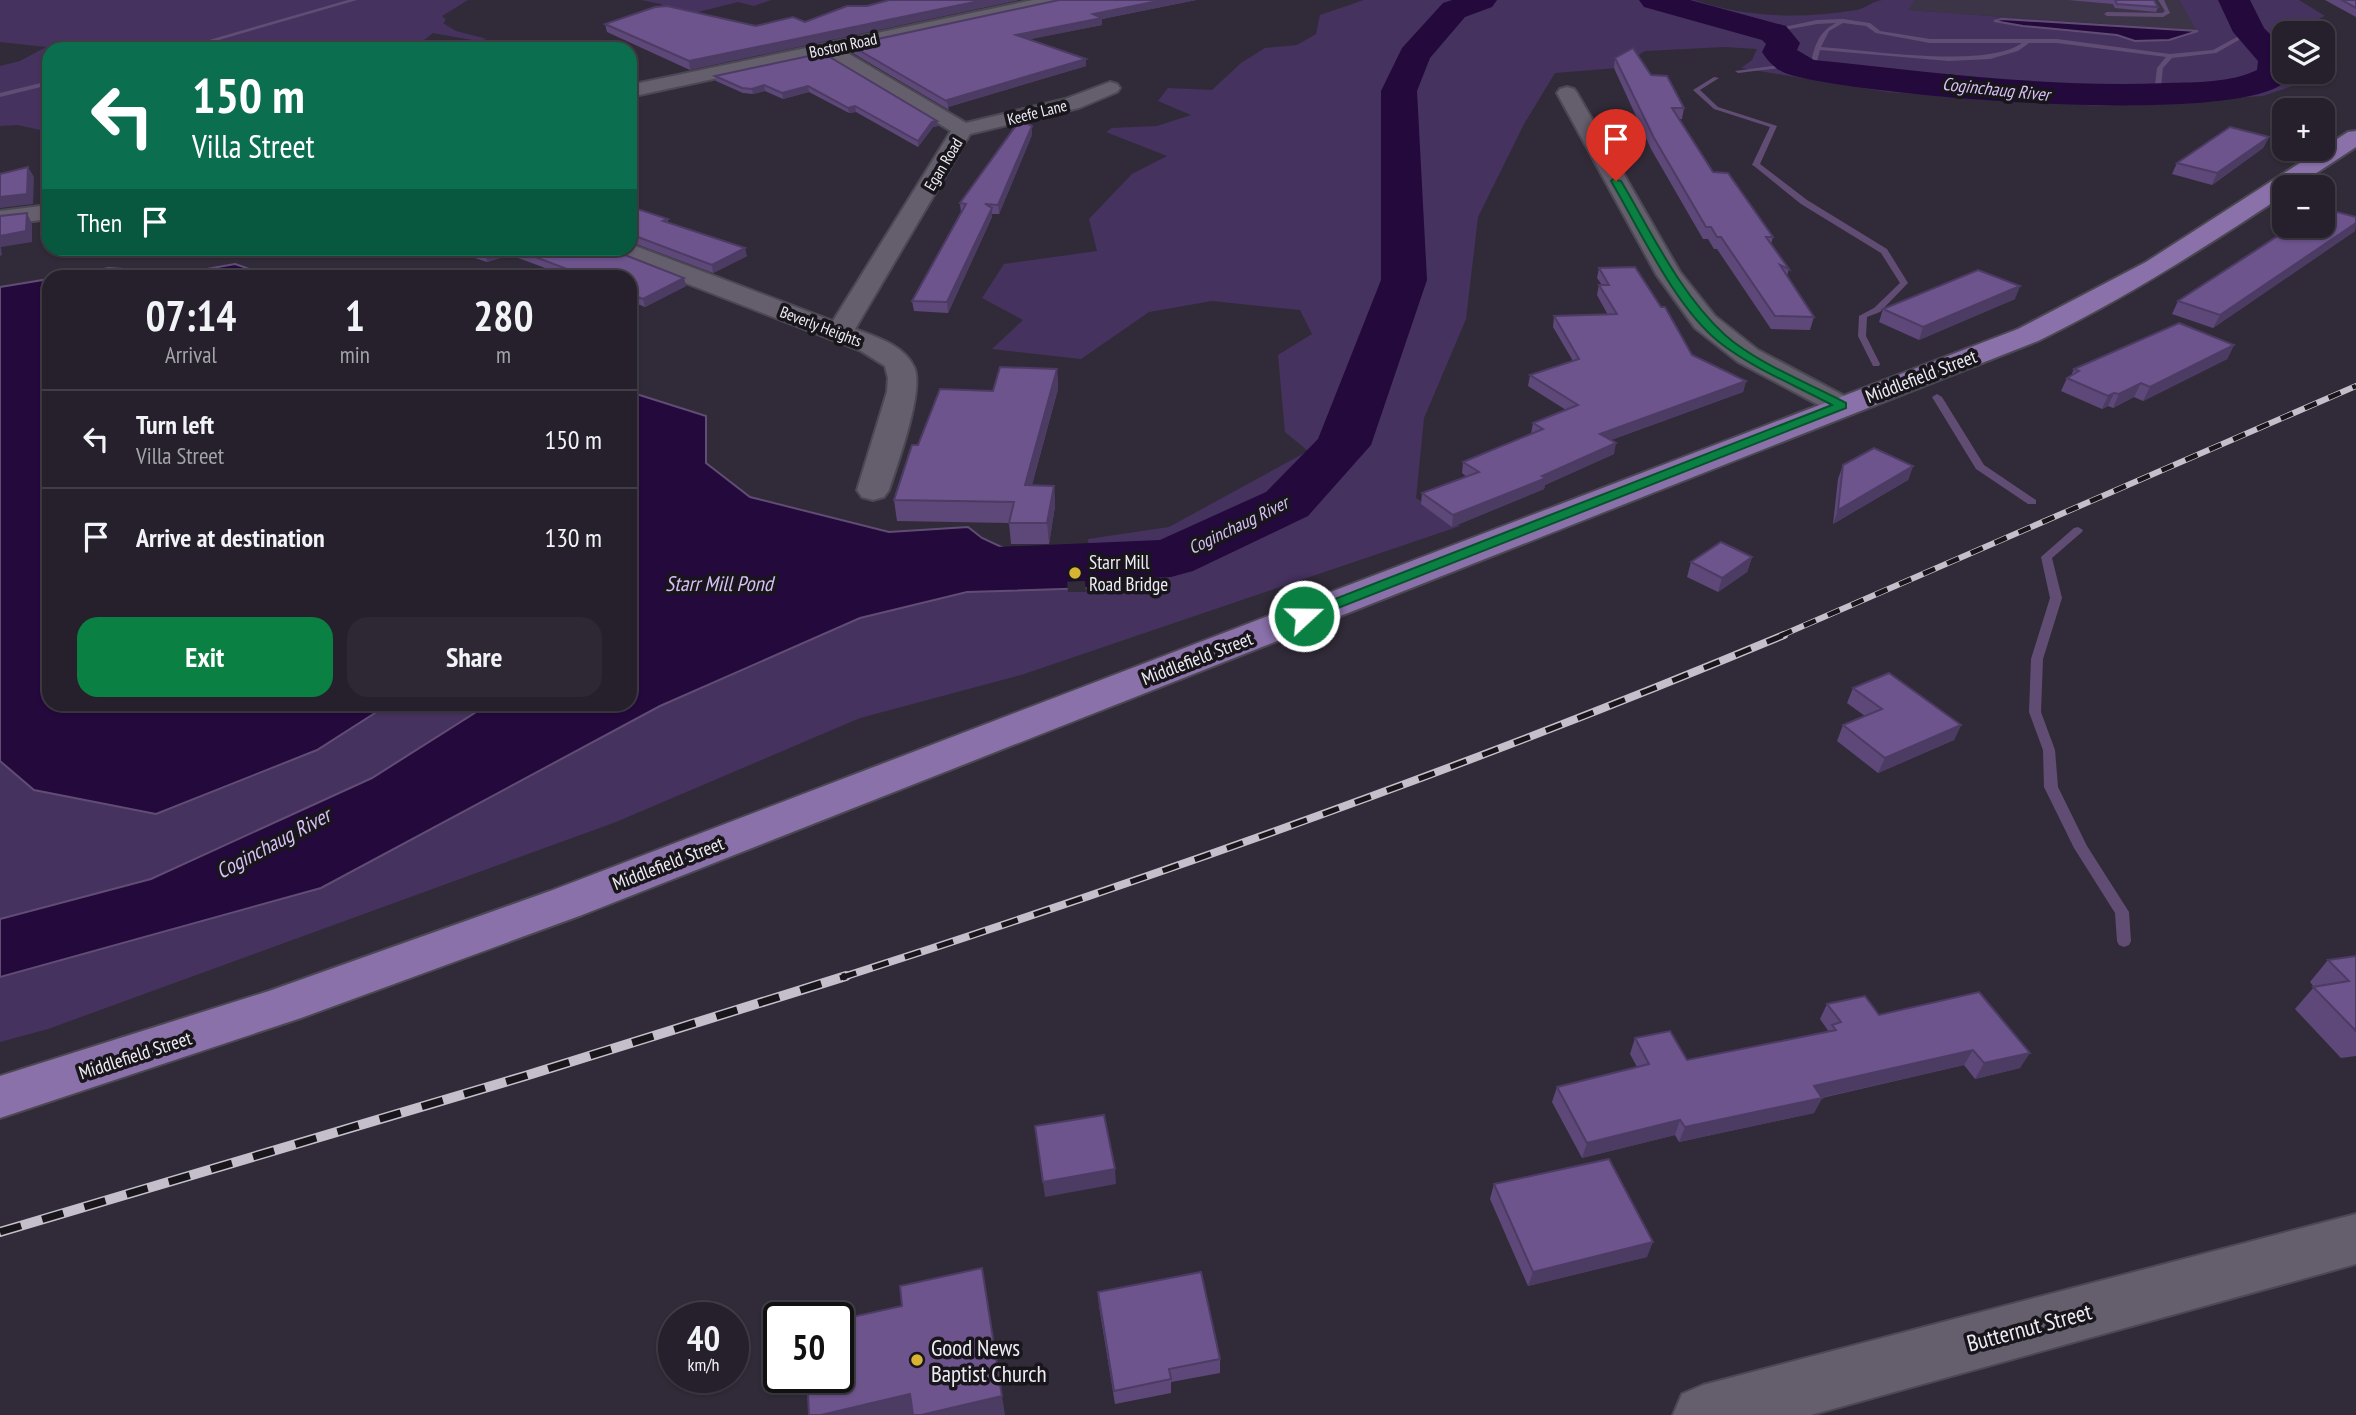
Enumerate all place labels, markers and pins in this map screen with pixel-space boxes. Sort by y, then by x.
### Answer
pin [1586,109,1646,181]
place label: Starr Mill Road Bridge [1089,550,1168,596]
marker: Starr Mill Road Bridge [1067,565,1083,581]
place label: Good News Baptist Church [931,1333,1047,1388]
marker: Good News Baptist Church [909,1352,925,1368]

